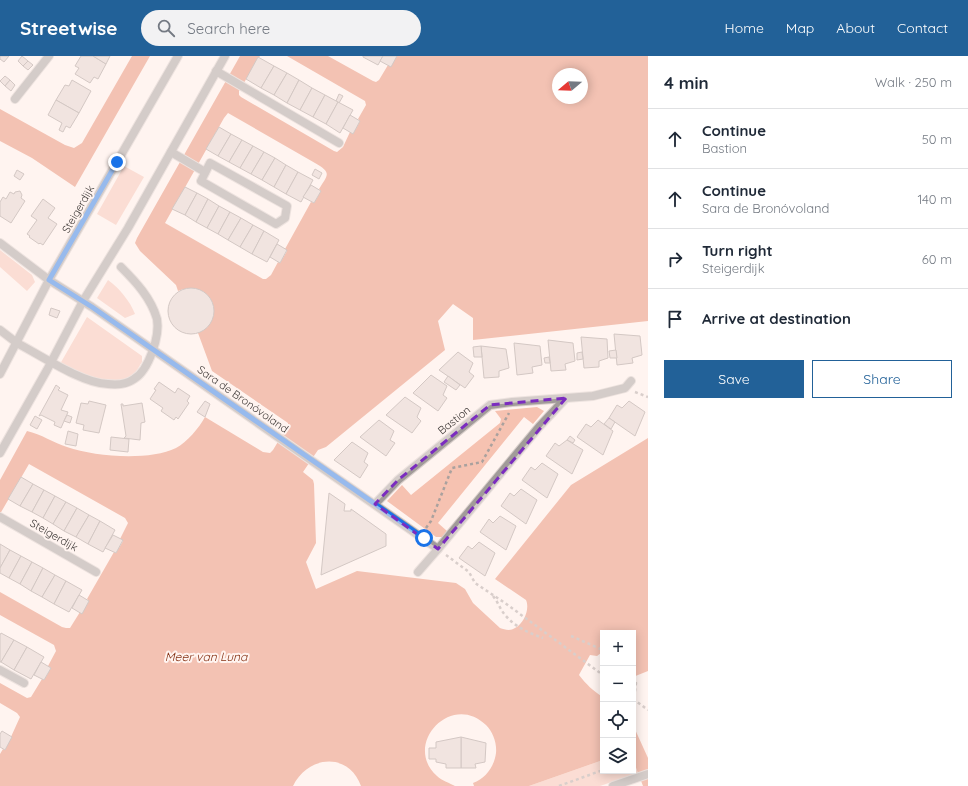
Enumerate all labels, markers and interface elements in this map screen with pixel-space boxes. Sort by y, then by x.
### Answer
search box [141,10,421,46]
text: Streetwise [20,16,117,40]
icon: search [155,17,177,39]
text: Search here [187,19,270,38]
text: Home [725,19,764,37]
text: Map [786,19,814,37]
text: About [836,19,875,37]
text: Contact [897,19,948,37]
north arrow [552,68,588,104]
text: 4 min [664,72,709,93]
text: Walk · 250 m [875,74,952,90]
text: Continue [702,121,766,140]
icon: ahead [664,128,686,150]
text: 50 m [922,131,952,147]
text: Bastion [702,140,747,156]
route end [108,153,126,171]
text: Continue [702,181,766,200]
street label: Steigerdijk [59,182,97,236]
icon: ahead [664,188,686,210]
text: 140 m [917,191,952,207]
text: Sara de Bronóvoland [702,200,830,216]
text: Turn right [702,241,773,260]
icon: right [664,248,686,270]
text: 60 m [922,251,952,267]
text: Steigerdijk [702,260,765,276]
icon: arrive [664,308,686,330]
text: Arrive at destination [702,309,851,328]
button: Save [664,360,804,398]
button: Share [812,360,952,398]
street label: Sara de Bronóvoland [195,362,291,436]
street label: Bastion [435,403,473,437]
street label: Steigerdijk [27,516,81,554]
route start [415,529,433,547]
map controls [600,630,636,774]
button: + [600,630,636,666]
water label: Meer van Luna [165,649,248,664]
button: − [600,666,636,702]
button: locate [600,702,636,738]
button: layers [600,738,636,774]

